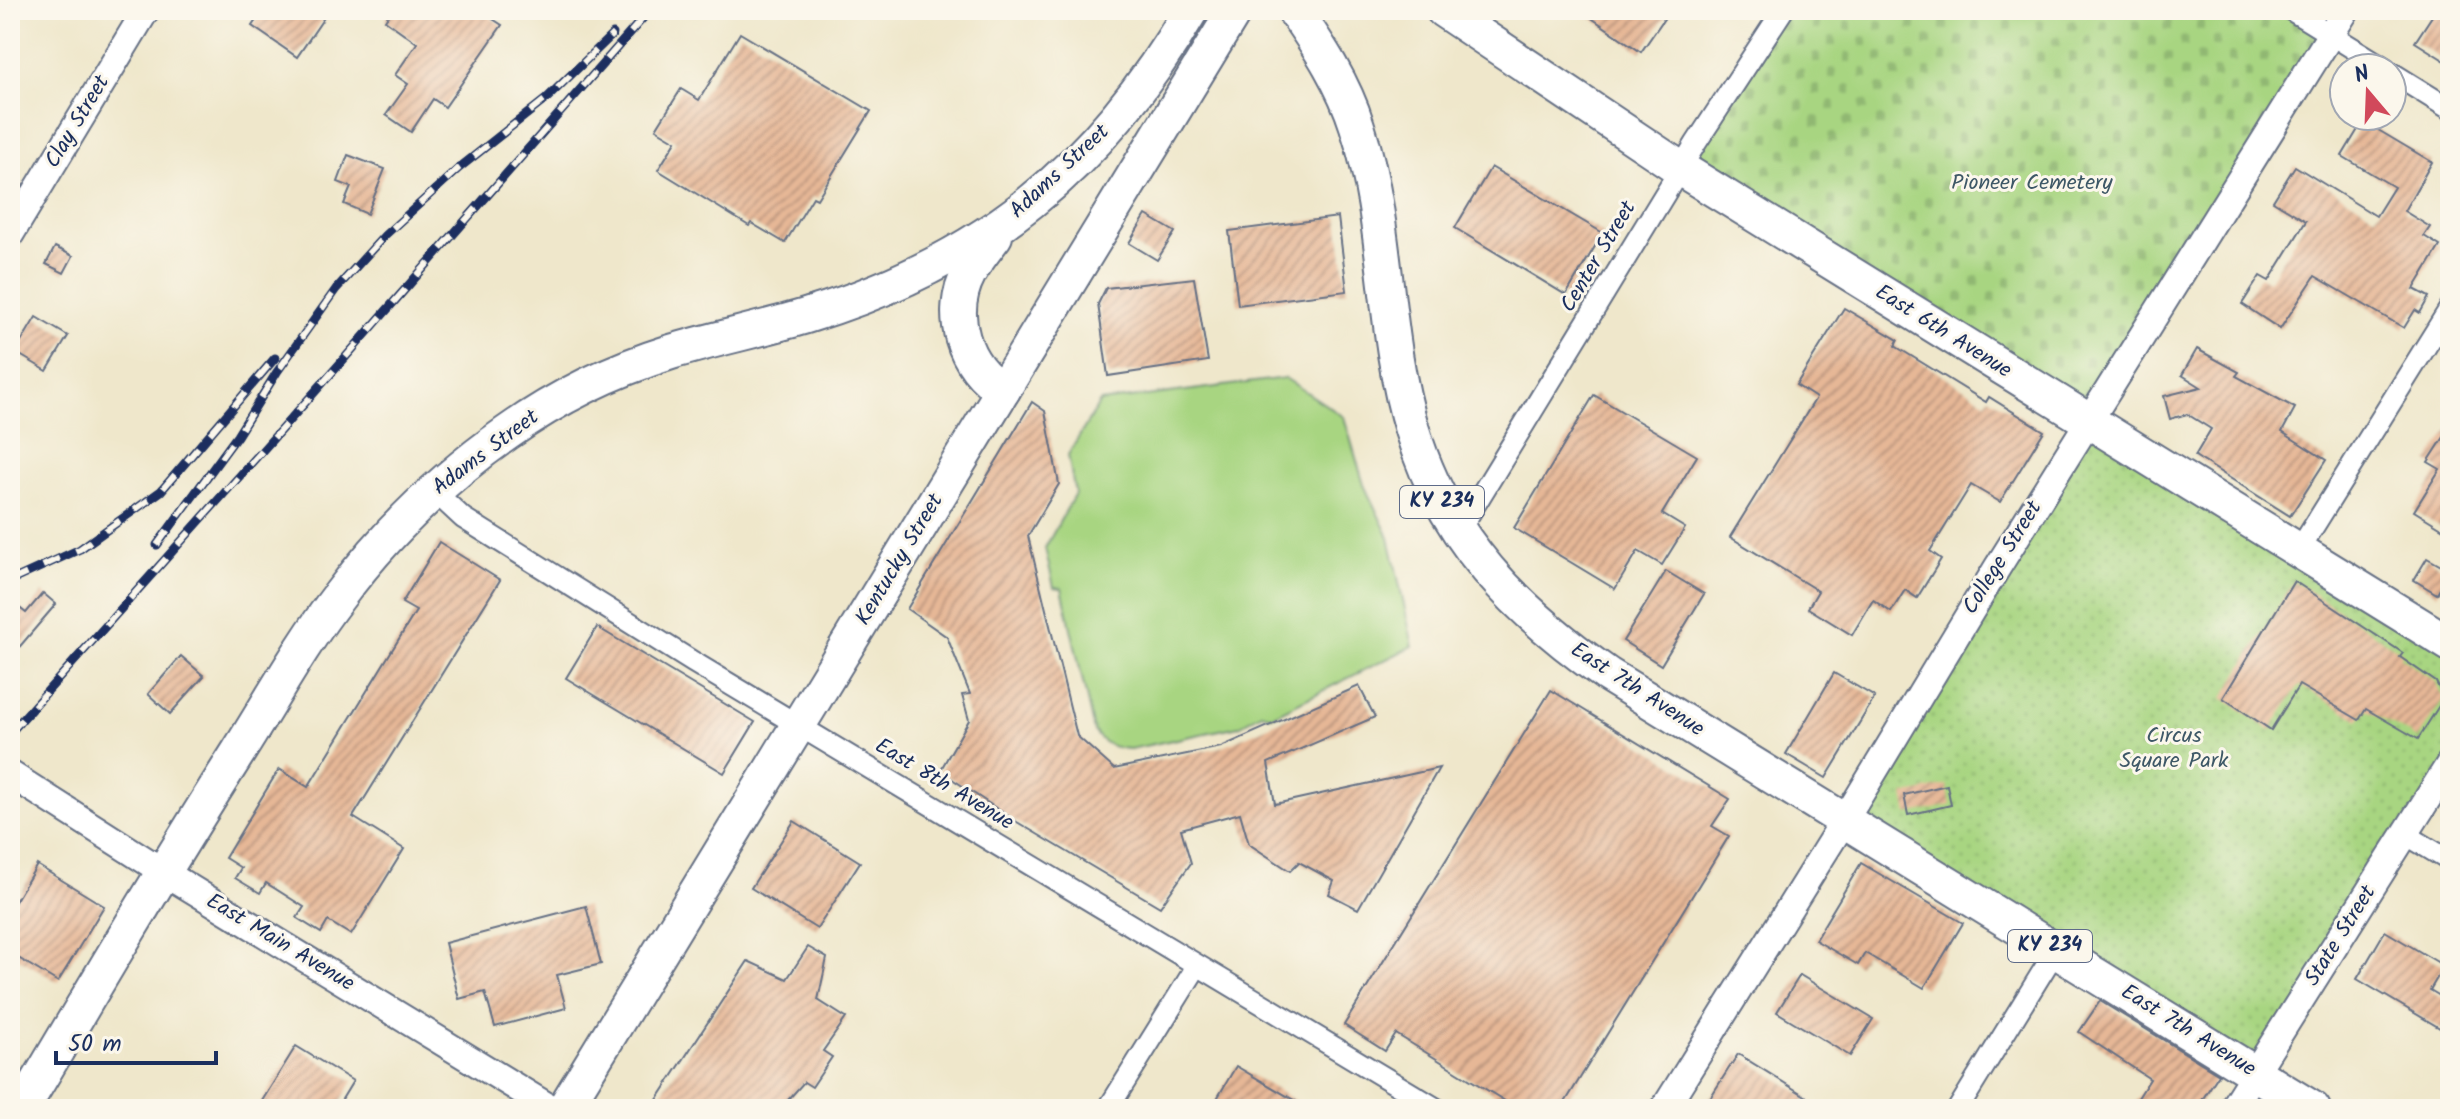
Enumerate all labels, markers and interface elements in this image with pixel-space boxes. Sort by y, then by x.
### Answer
north arrow [2328,52,2408,132]
text: N [2350,57,2375,94]
street label: Clay Street [36,68,120,176]
street label: Adams Street [1002,116,1118,228]
park label: Pioneer Cemetery [1951,166,2113,201]
street label: Center Street [1552,194,1646,320]
street label: East 6th Avenue [1868,276,2019,388]
street label: Adams Street [425,401,547,505]
road number: KY 234 [1400,486,1484,518]
street label: Kentucky Street [847,487,954,633]
street label: College Street [1954,494,2052,622]
street label: East 7th Avenue [1563,633,1711,747]
park label: Circus Square Park [2120,719,2229,779]
street label: East 8th Avenue [868,730,1020,840]
street label: State Street [2296,878,2386,993]
street label: East Main Avenue [199,885,361,1001]
road number: KY 234 [2008,930,2092,962]
street label: East 7th Avenue [2113,975,2263,1087]
scale bar [56,1015,216,1065]
text: 50 m [68,1025,122,1064]

